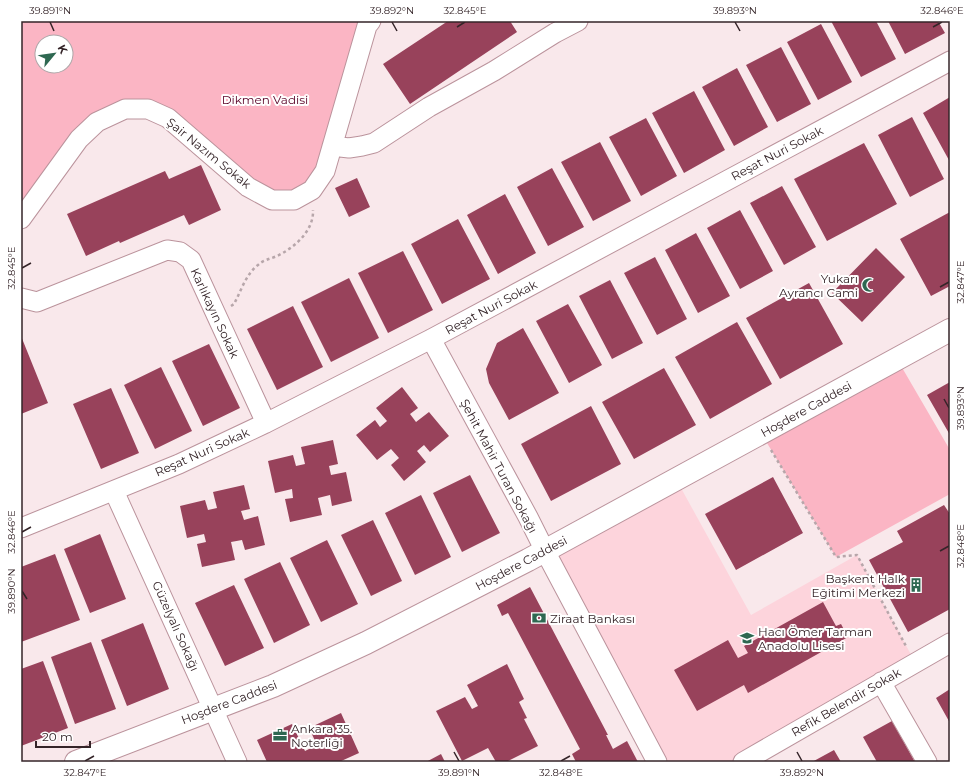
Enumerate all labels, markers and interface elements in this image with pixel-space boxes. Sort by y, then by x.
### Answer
text: 39.891°N [29,4,71,17]
text: 39.892°N [370,4,414,17]
text: 32.845°E [444,4,487,17]
text: 39.893°N [713,4,757,17]
text: 32.846°E [920,4,964,17]
north arrow [34,34,74,74]
text: K [55,42,71,57]
park label: Dikmen Vadisi [222,92,308,107]
street label: Şair Nazım Sokak [164,114,255,192]
street label: Reşat Nuri Sokak [728,122,826,184]
text: 32.845°E [5,246,18,289]
text: 32.847°E [954,260,967,303]
street label: Karlıkayın Sokak [188,266,243,361]
place label: Yukarı Ayrancı Cami [779,271,858,300]
street label: Reşat Nuri Sokak [442,276,540,338]
mosque icon: Yukarı Ayrancı Cami [861,277,877,293]
street label: Hoşdere Caddesi [758,378,854,440]
text: 39.893°N [954,386,967,430]
street label: Şehit Mahir Turan Sokağı [457,396,541,536]
street label: Reşat Nuri Sokak [152,424,252,480]
text: 32.846°E [5,510,18,554]
text: 32.848°E [954,524,967,568]
street label: Hoşdere Caddesi [473,533,569,593]
text: 39.890°N [5,568,18,614]
place label: Başkent Halk Eğitimi Merkezi [812,571,906,600]
building icon: Başkent Halk Eğitimi Merkezi [908,577,924,593]
street label: Güzelyalı Sokağı [149,579,203,673]
bank icon: Ziraat Bankası [531,610,547,626]
place label: Ziraat Bankası [550,611,635,626]
place label: Hacı Ömer Tarman Anadolu Lisesi [758,624,872,653]
school or university icon: Hacı Ömer Tarman Anadolu Lisesi [739,630,755,646]
street label: Refik Belendir Sokak [789,664,904,739]
street label: Hoşdere Caddesi [179,677,279,727]
place label: Ankara 35. Noterliği [291,721,352,750]
scale bar [36,723,90,749]
office icon: Ankara 35. Noterliği [272,727,288,743]
text: 20 m [42,729,73,744]
text: 32.847°E [64,766,107,779]
text: 39.891°N [438,766,480,779]
text: 32.848°E [539,766,583,779]
text: 39.892°N [780,766,824,779]

